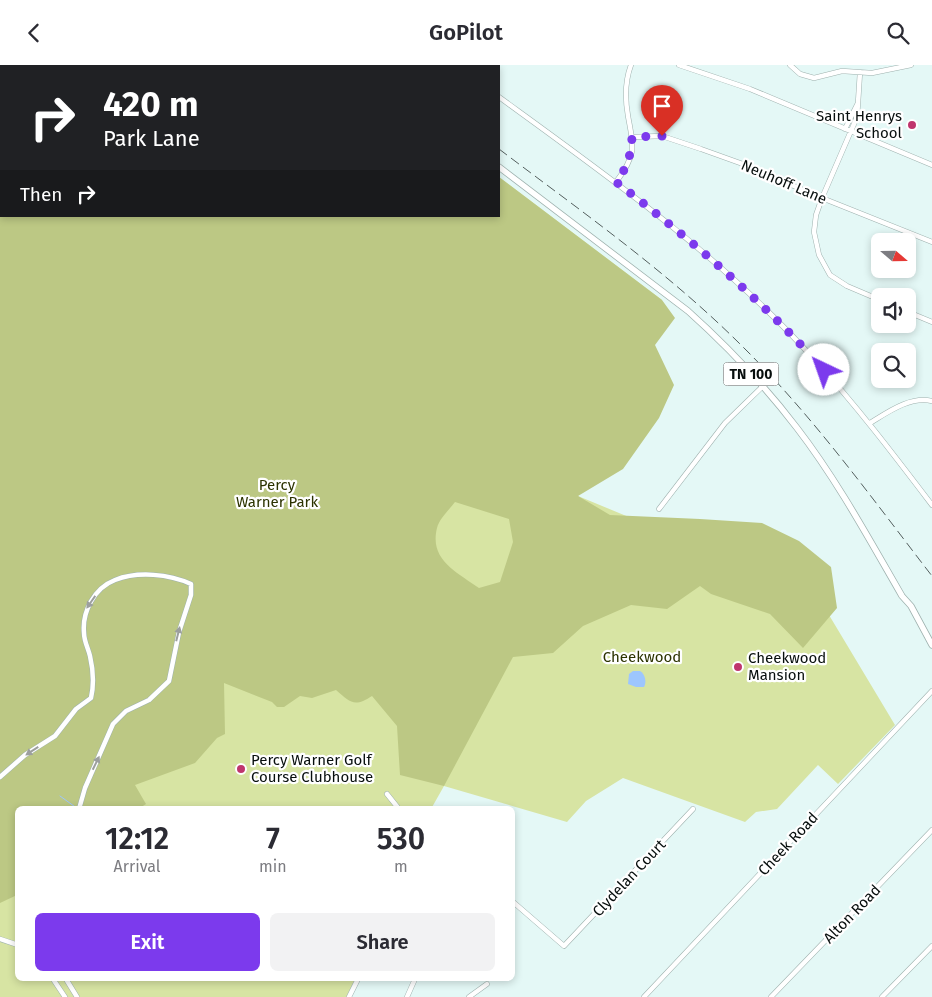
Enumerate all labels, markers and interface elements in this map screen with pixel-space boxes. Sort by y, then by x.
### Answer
icon: back [20,19,48,47]
text: GoPilot [429,19,503,46]
icon: search [884,19,912,47]
text: 420 m [103,83,199,125]
icon: right [20,85,85,150]
pin [641,85,683,136]
icon: arrive [648,92,676,120]
place label: Saint Henrys School [816,107,903,142]
marker: Saint Henrys School [906,119,918,131]
text: Park Lane [103,125,200,152]
street label: Neuhoff Lane [739,156,829,208]
icon: right [72,180,100,208]
text: Then [20,183,62,206]
north arrow [871,233,916,277]
map controls [871,233,916,388]
button: sound [871,288,916,333]
position arrow [797,343,849,395]
button: search [871,343,916,388]
road number: TN 100 [724,363,778,385]
park label: Percy Warner Park [236,476,318,511]
one-way arrow [87,595,96,609]
one-way arrow [174,626,182,641]
park label: Cheekwood [603,648,681,666]
place label: Cheekwood Mansion [748,649,826,684]
marker: Cheekwood Mansion [732,661,744,673]
one-way arrow [25,746,38,756]
place label: Percy Warner Golf Course Clubhouse [251,751,373,786]
one-way arrow [93,756,101,770]
marker: Percy Warner Golf Course Clubhouse [235,763,247,775]
street label: Cheek Road [754,809,822,879]
text: 12:12 [105,821,169,857]
text: 7 [266,821,280,857]
text: 530 [377,821,425,857]
street label: Clydelan Court [589,835,670,920]
text: Arrival [114,857,161,876]
text: min [259,857,287,876]
text: m [394,857,408,876]
street label: Alton Road [820,881,884,947]
button: Exit [35,913,260,971]
button: Share [270,913,495,971]

